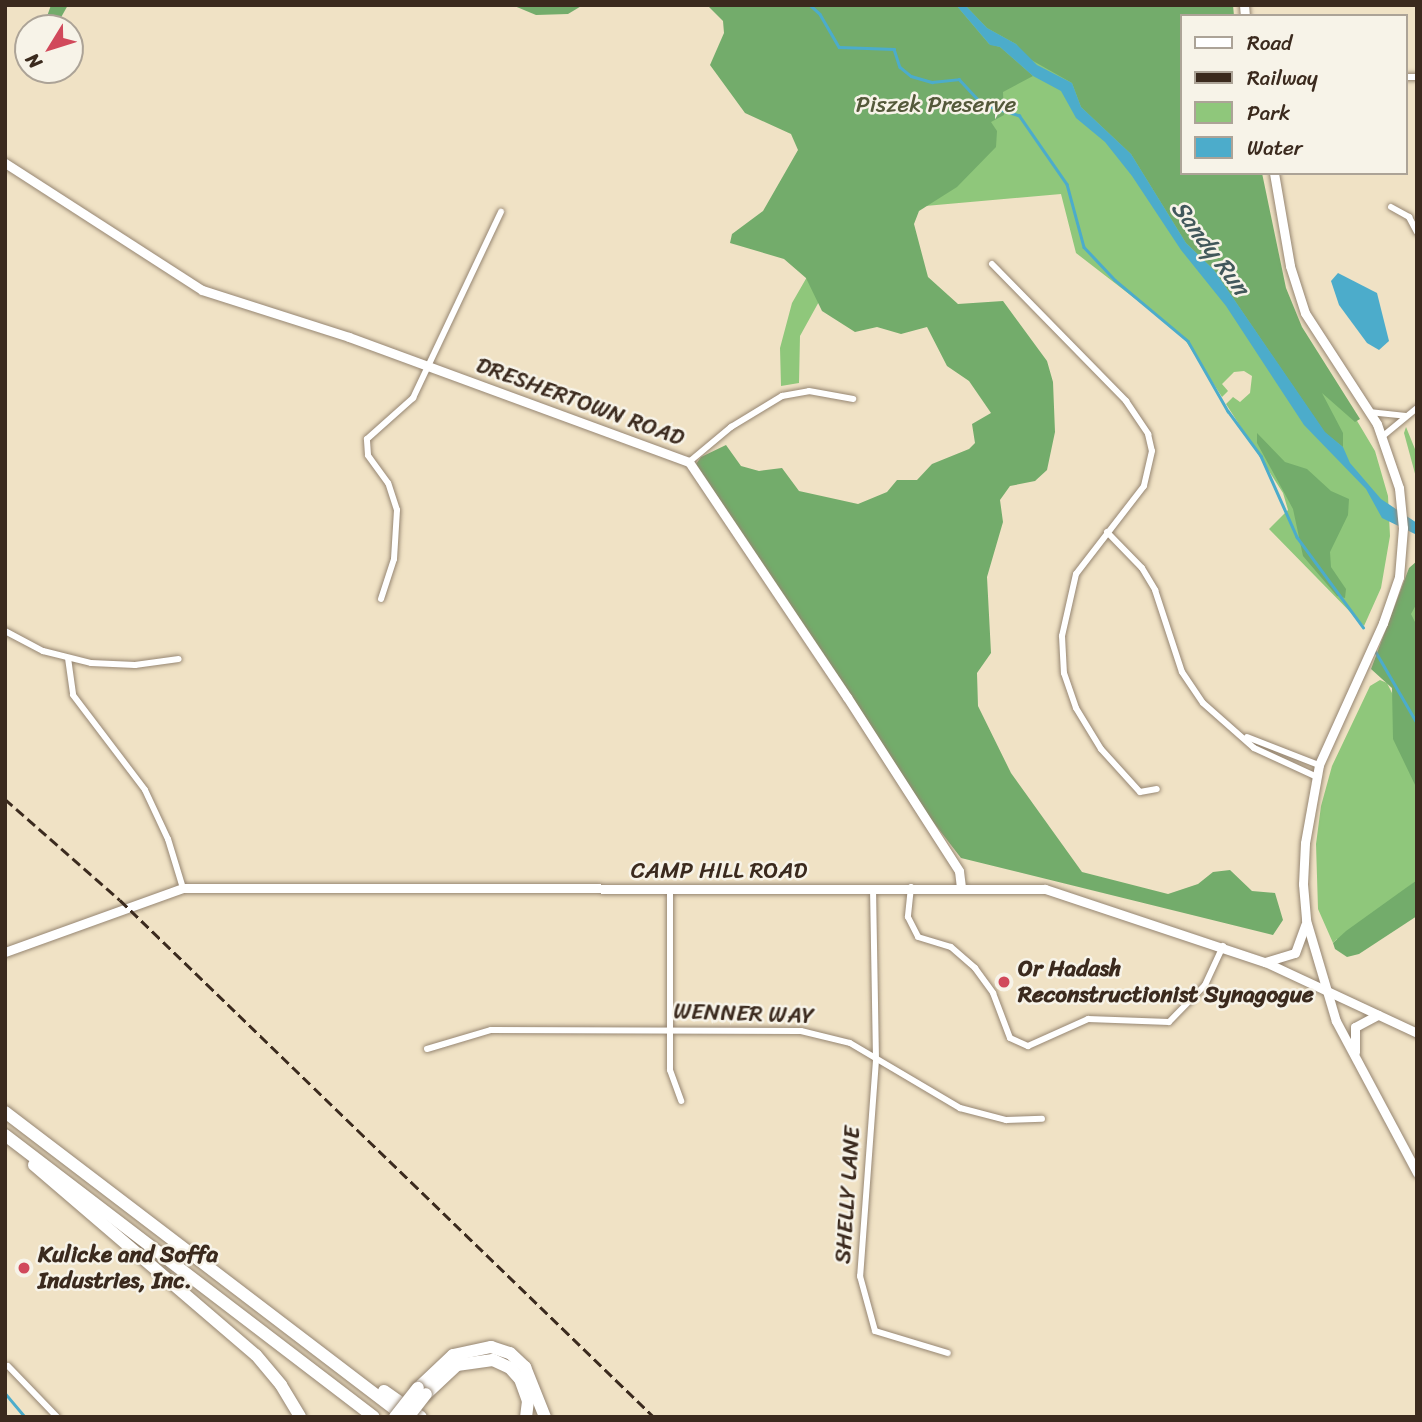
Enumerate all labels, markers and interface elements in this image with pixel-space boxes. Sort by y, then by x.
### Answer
north arrow [14,14,84,84]
legend [1180,14,1408,175]
text: Road [1247,24,1292,62]
text: N [17,46,51,76]
text: Railway [1247,59,1318,97]
park label: Piszek Preserve [856,91,1016,119]
text: Park [1247,94,1290,132]
text: Water [1247,129,1302,167]
water label: Sandy Run [1165,195,1255,301]
street label: DRESHERTOWN ROAD [472,351,688,453]
street label: CAMP HILL ROAD [630,857,808,885]
place label: Or Hadash Reconstructionist Synagogue [1018,955,1314,1009]
marker: Or Hadash Reconstructionist Synagogue [996,974,1012,990]
street label: WENNER WAY [674,998,814,1030]
street label: SHELLY LANE [829,1125,867,1265]
place label: Kulicke and Soffa Industries, Inc. [38,1241,218,1295]
marker: Kulicke and Soffa Industries, Inc. [16,1260,32,1276]

